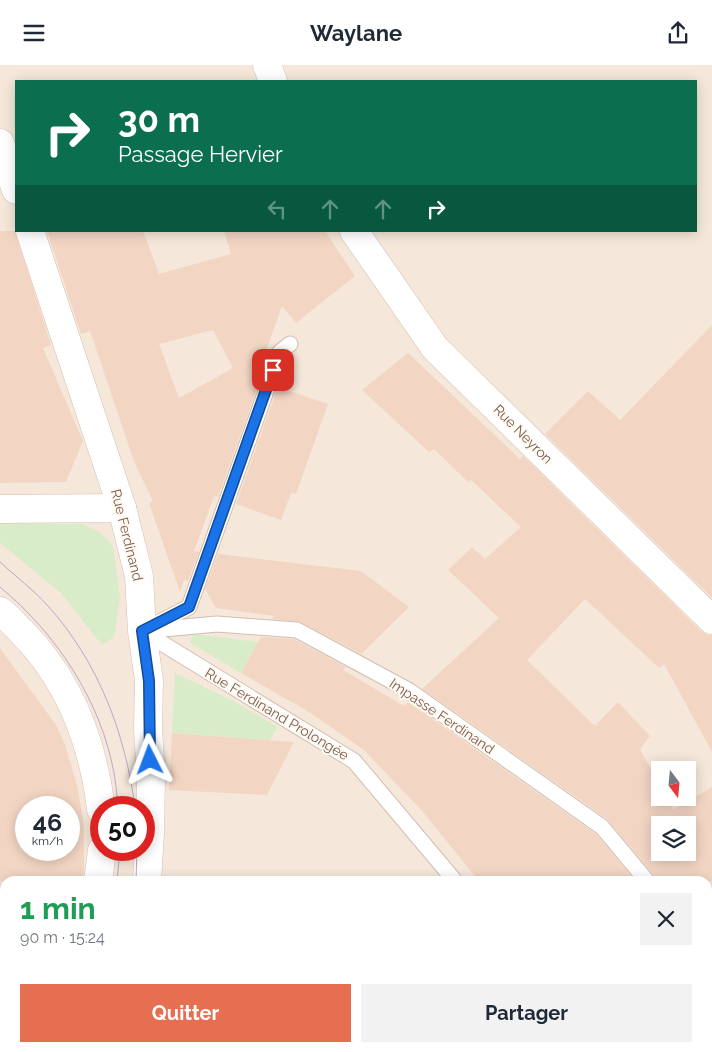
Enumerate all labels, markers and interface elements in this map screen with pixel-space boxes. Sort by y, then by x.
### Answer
icon: menu [20,19,48,47]
icon: share [664,19,692,47]
text: Waylane [310,20,402,46]
text: 30 m [118,99,200,140]
icon: right [35,100,100,165]
text: Passage Hervier [118,141,283,167]
icon: left [263,195,291,223]
icon: ahead [316,195,344,223]
icon: ahead [369,195,397,223]
icon: right [422,195,450,223]
pin [252,349,294,391]
icon: arrive [259,356,287,384]
street label: Rue Neyron [490,401,556,467]
street label: Rue Ferdinand [108,487,146,583]
street label: Rue Ferdinand Prolongée [202,665,352,763]
street label: Impasse Ferdinand [387,675,497,757]
position arrow [123,733,175,785]
north arrow [651,761,696,806]
map controls [651,761,696,861]
speed limit sign: 50 [90,796,155,861]
text: 46 [33,807,62,837]
button: layers [651,816,696,861]
text: km/h [32,834,63,848]
text: 1 min [20,891,96,926]
button: close [640,893,692,945]
text: 90 m · 15:24 [20,928,105,947]
button: Quitter [20,984,351,1042]
button: Partager [361,984,692,1042]

